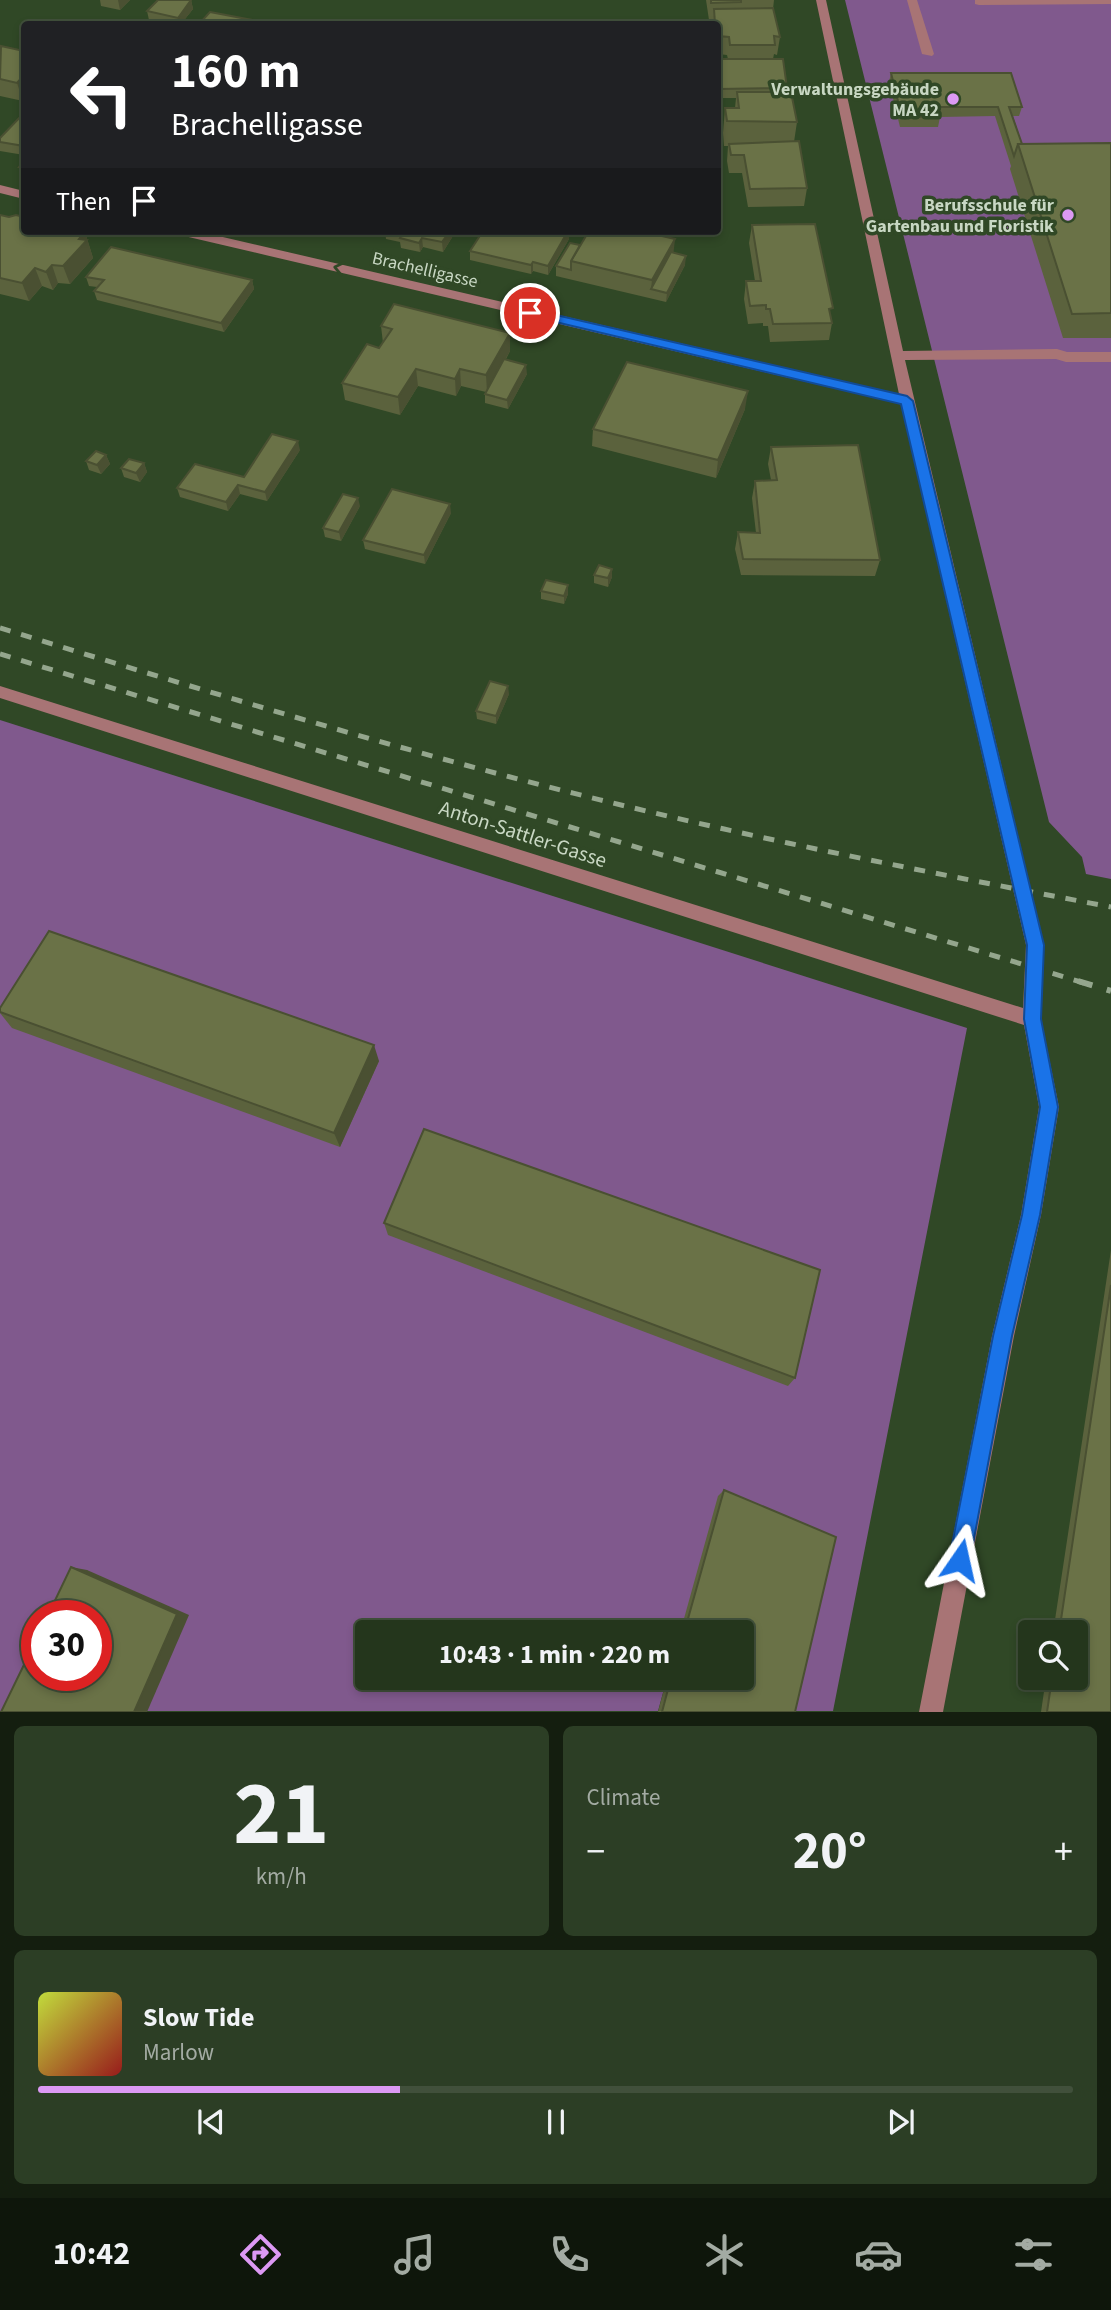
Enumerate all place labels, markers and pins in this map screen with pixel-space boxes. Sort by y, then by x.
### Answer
place label: Verwaltungsgebäude MA 42 [770,77,939,123]
marker: Verwaltungsgebäude MA 42 [945,91,961,107]
place label: Berufsschule für Gartenbau und Floristik [866,193,1055,239]
marker: Berufsschule für Gartenbau und Floristik [1060,207,1076,223]
pin [500,283,560,343]

